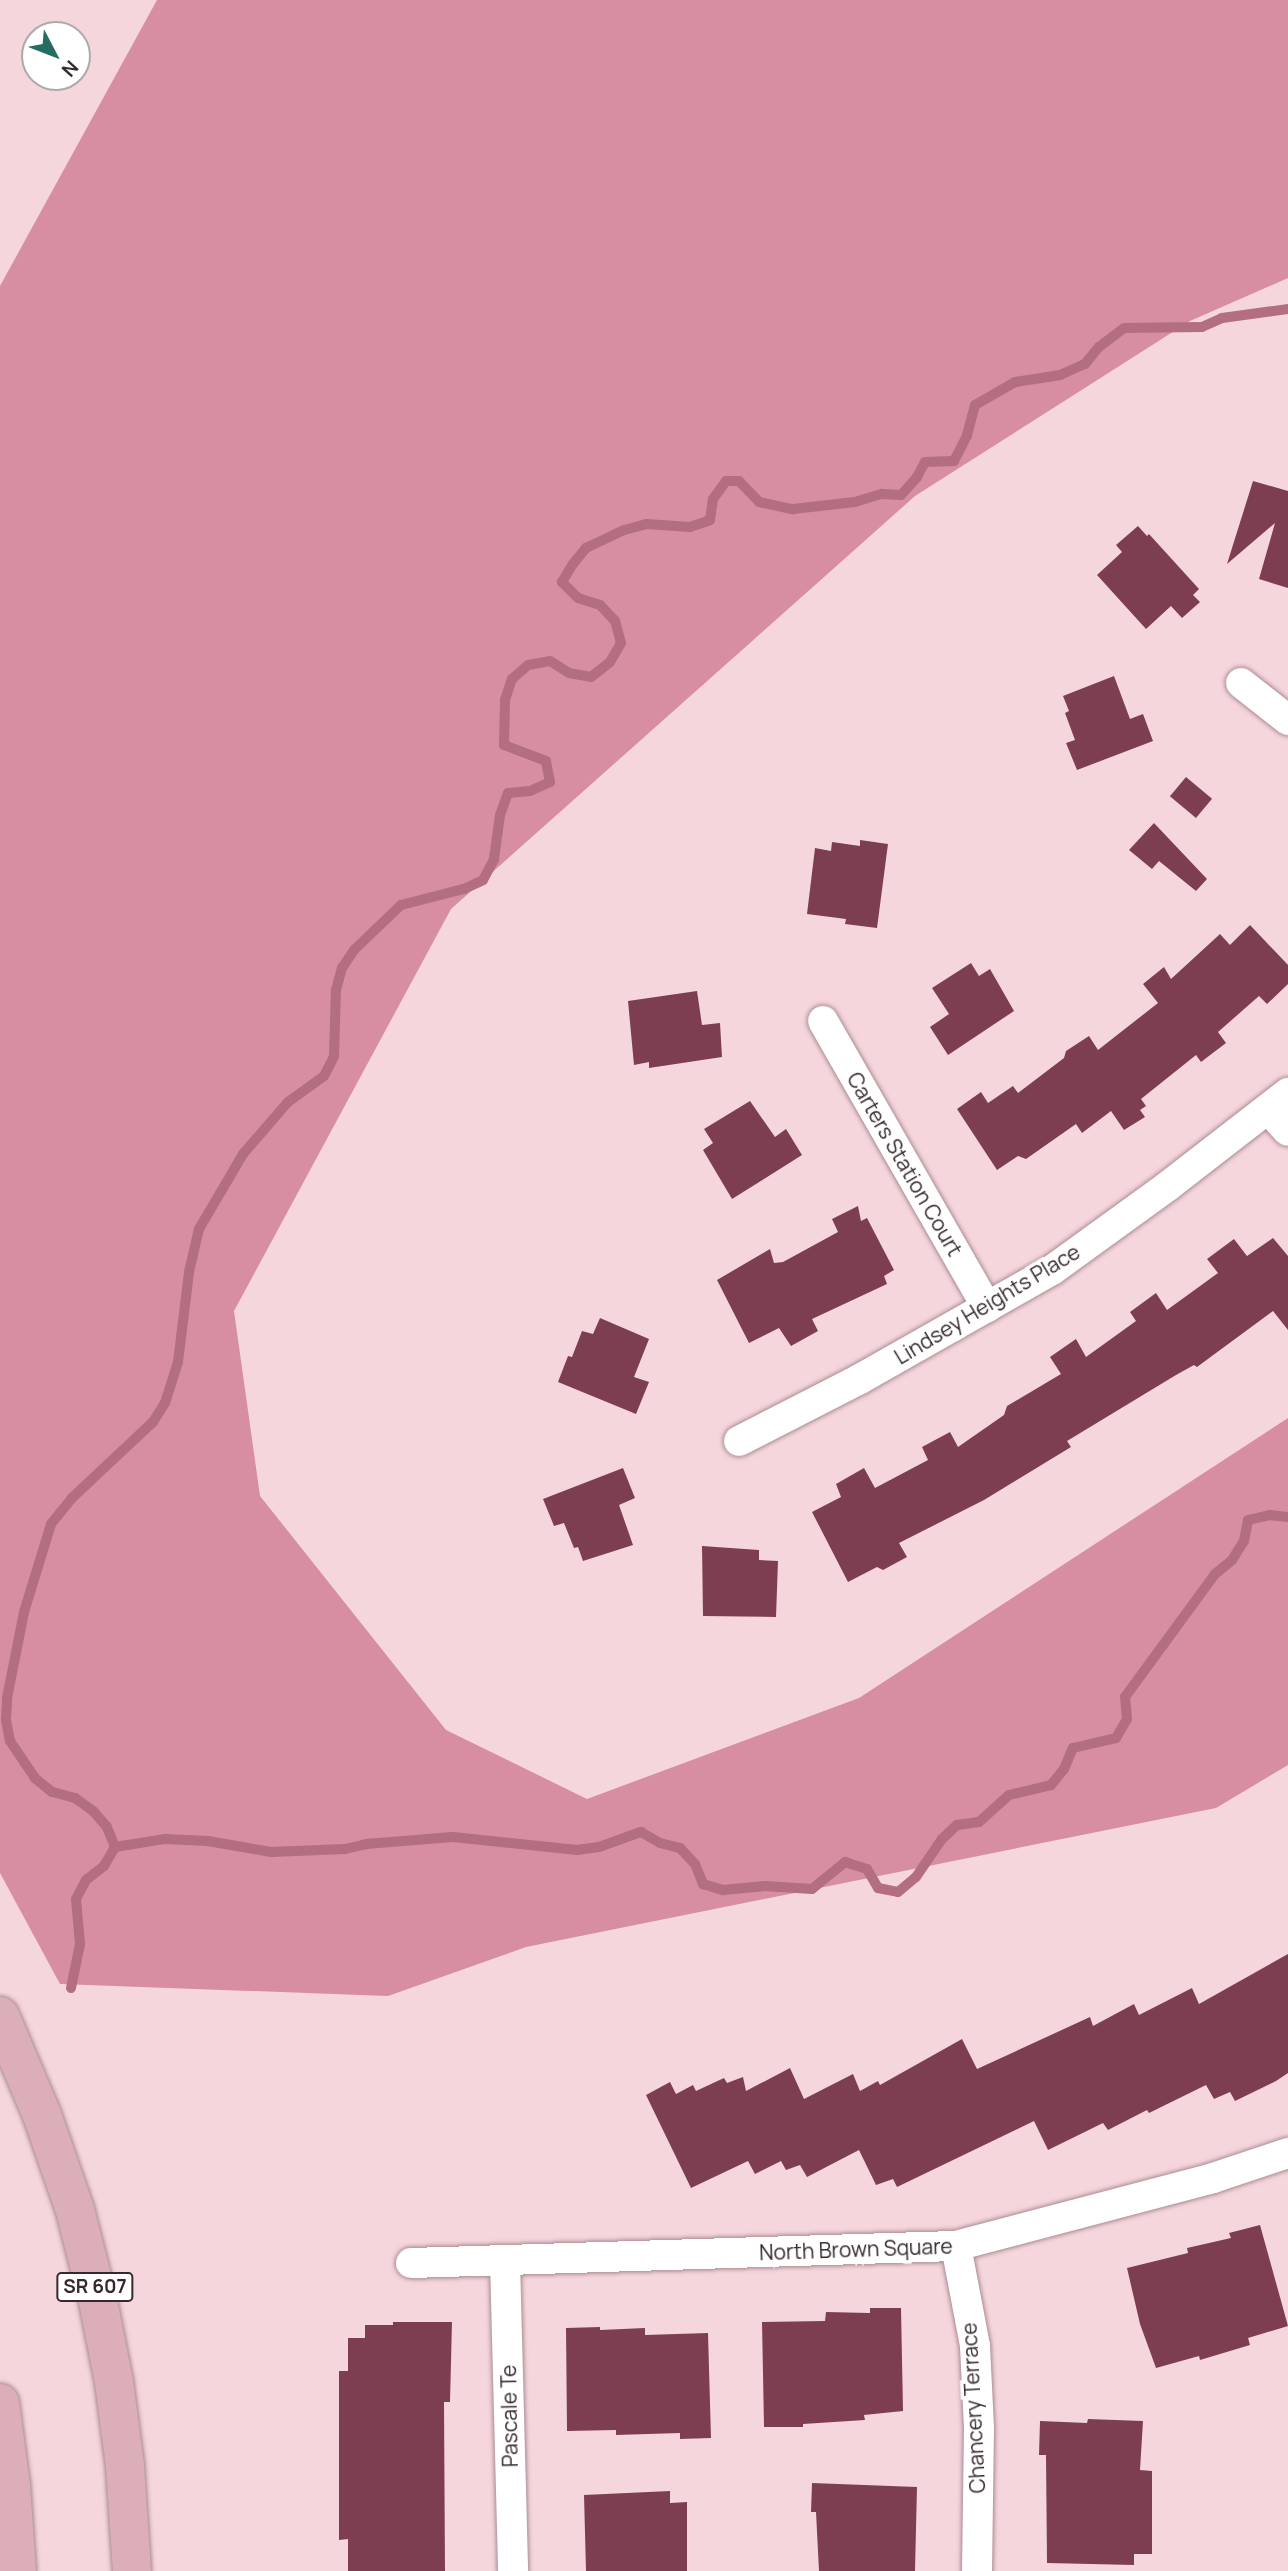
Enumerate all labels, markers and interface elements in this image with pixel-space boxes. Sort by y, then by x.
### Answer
north arrow [21,21,91,91]
text: N [56,55,84,82]
street label: Carters Station Court [842,1068,968,1260]
street label: Lindsey Heights Place [890,1239,1084,1369]
street label: North Brown Square [759,2233,953,2265]
road number: SR 607 [55,2272,135,2302]
street label: Chancery Terrace [956,2322,990,2494]
street label: Pascale Te [496,2364,522,2468]

